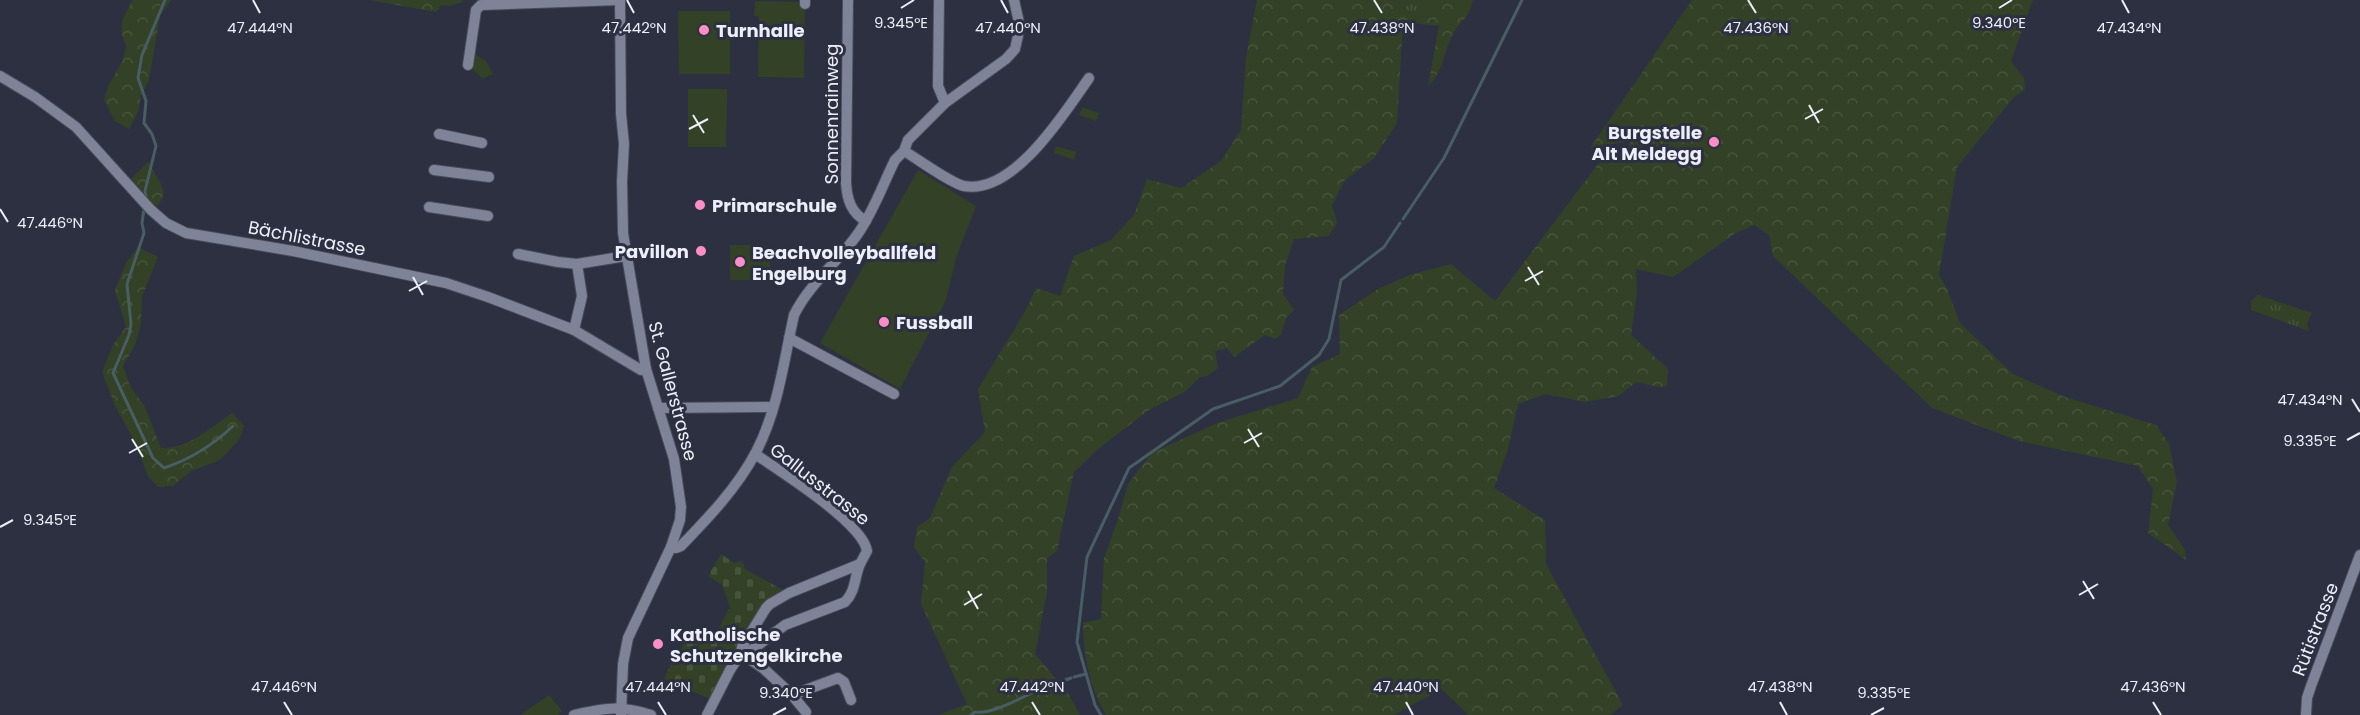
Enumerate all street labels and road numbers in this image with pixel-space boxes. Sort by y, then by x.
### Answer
street label: Sonnenrainweg [819,44,844,184]
street label: Bächlistrasse [246,214,368,262]
street label: St. Gallerstrasse [642,319,704,463]
street label: Gallusstrasse [765,437,875,531]
street label: Rütistrasse [2286,579,2344,679]

